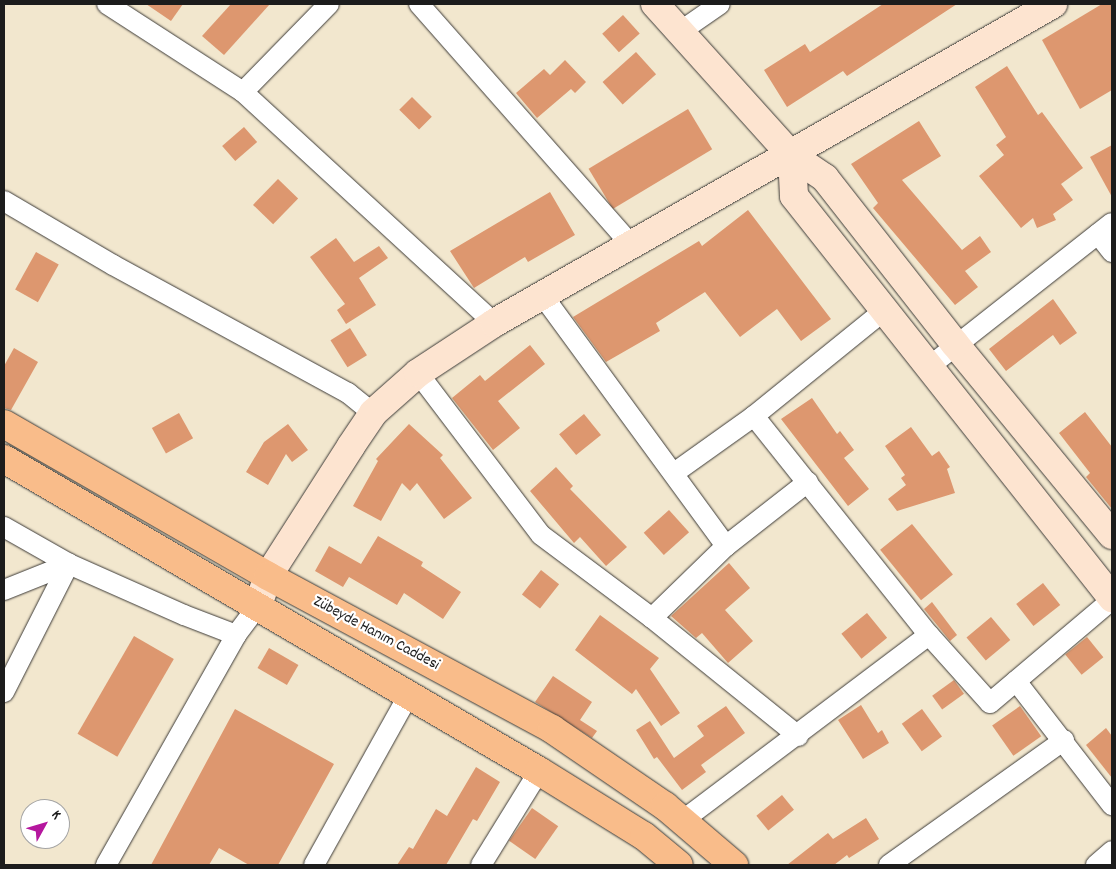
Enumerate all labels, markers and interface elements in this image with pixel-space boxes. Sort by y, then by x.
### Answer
street label: Zübeyde Hanım Caddesi [310,593,442,675]
north arrow [20,799,70,849]
text: K [46,806,66,824]

